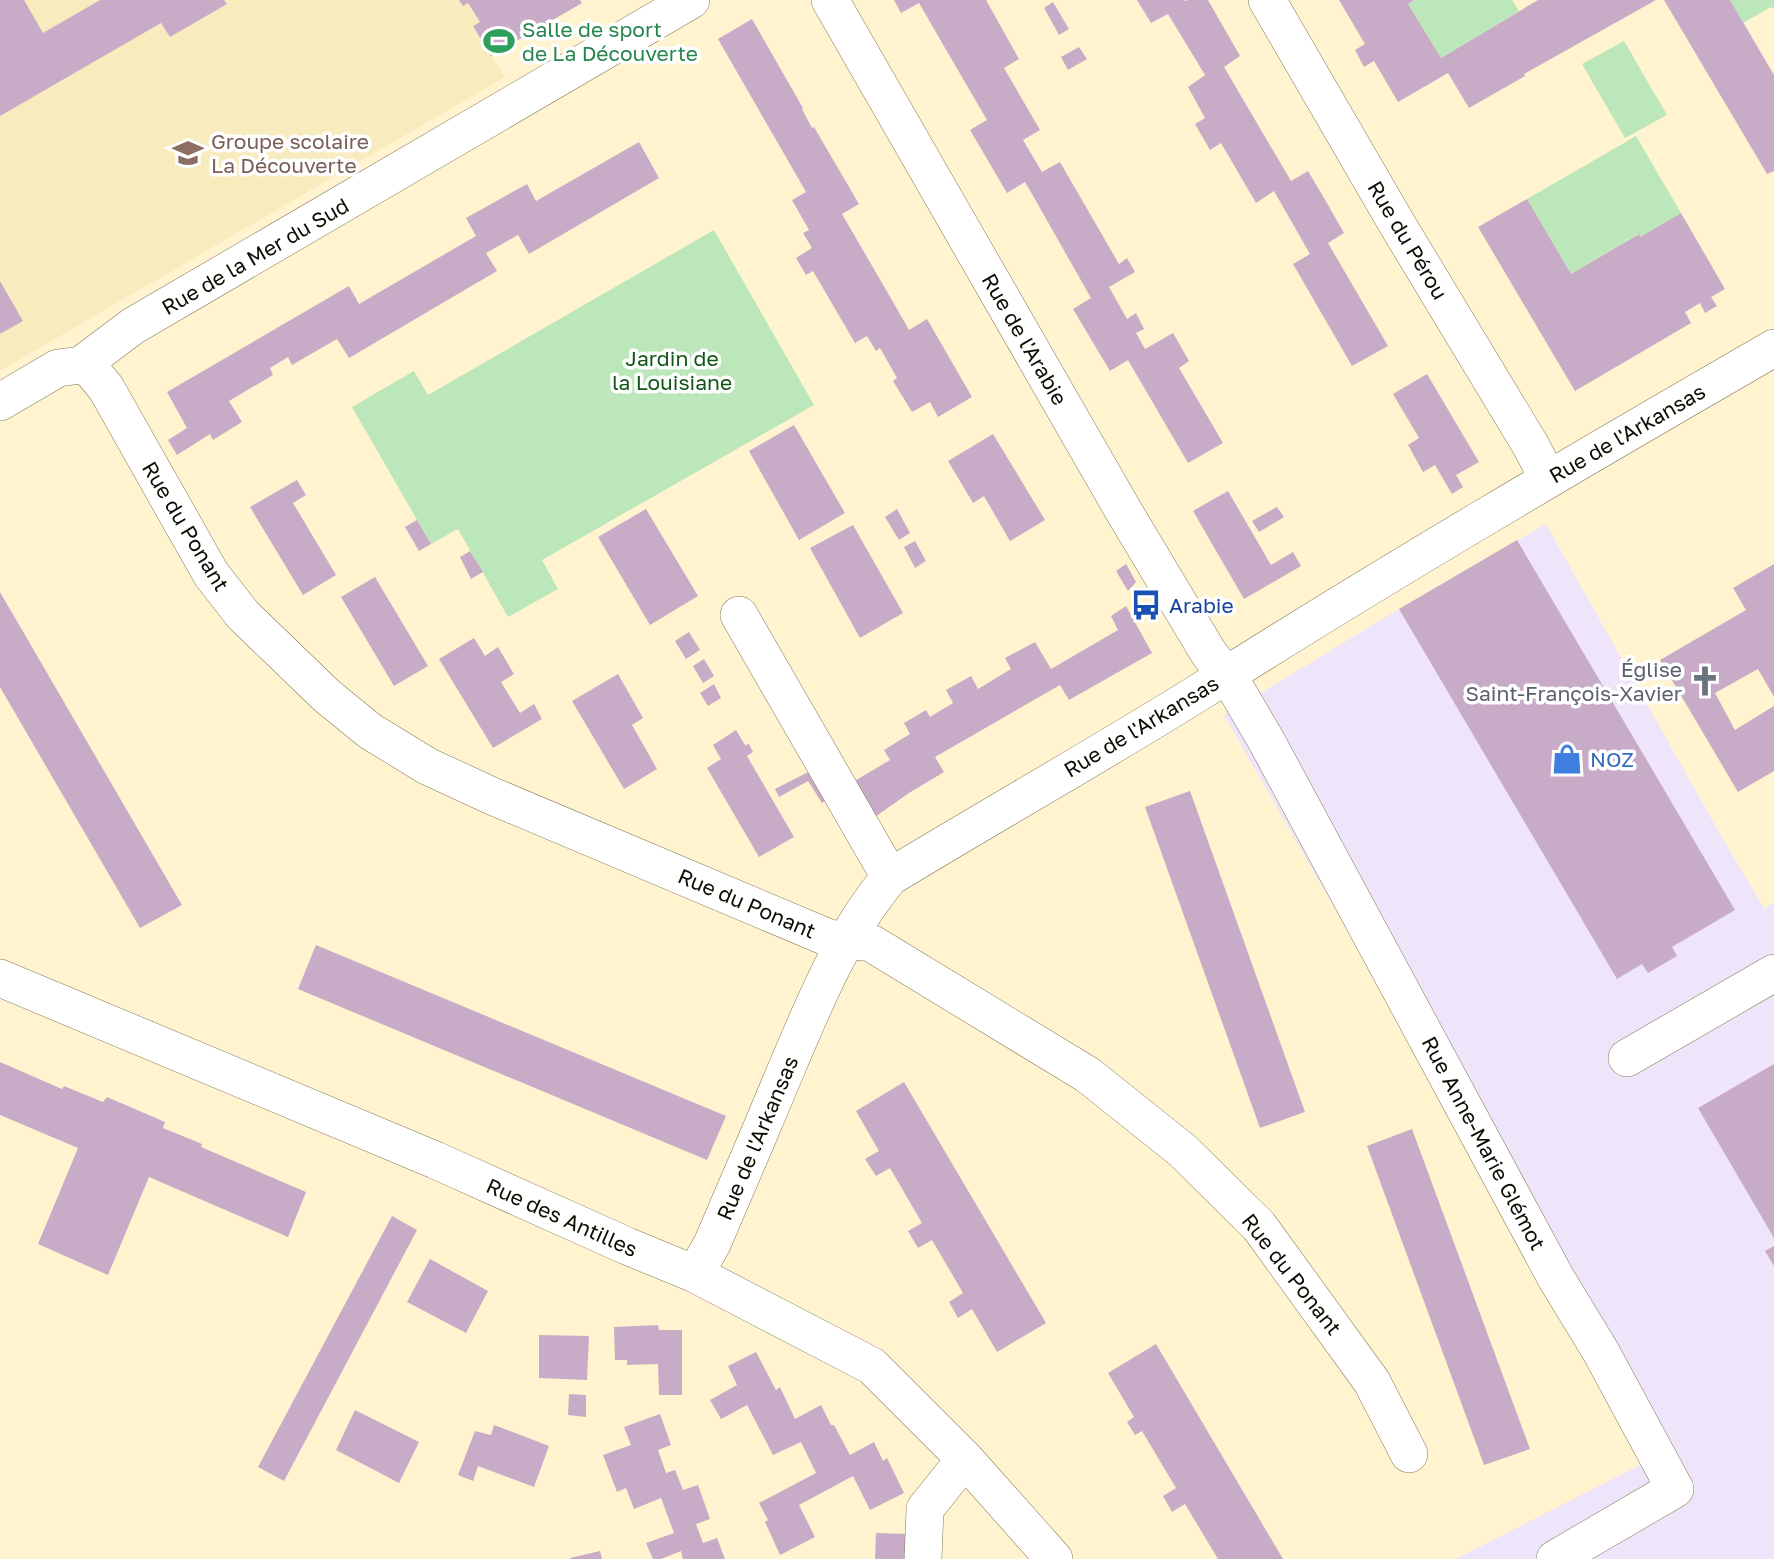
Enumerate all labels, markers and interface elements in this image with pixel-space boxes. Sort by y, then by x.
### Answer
place label: Salle de sport de La Découverte [522,16,698,66]
sports icon: Salle de sport de La Découverte [482,24,516,58]
place label: Groupe scolaire La Découverte [211,128,369,178]
school or university icon: Groupe scolaire La Découverte [171,136,205,170]
street label: Rue du Pérou [1362,176,1454,304]
street label: Rue de la Mer du Sud [157,192,353,320]
street label: Rue de l'Arabie [977,268,1073,410]
park label: Jardin de la Louisiane [612,345,732,395]
street label: Rue de l'Arkansas [1544,378,1710,488]
street label: Rue du Ponant [137,456,235,596]
bus stop icon: Arabie [1129,588,1163,622]
place label: Arabie [1169,592,1234,618]
place label: Église Saint-François-Xavier [1466,656,1682,706]
church icon: Église Saint-François-Xavier [1688,664,1722,698]
street label: Rue de l'Arkansas [1059,670,1223,782]
shop icon: NOZ [1550,742,1584,776]
place label: NOZ [1590,746,1634,772]
street label: Rue du Ponant [674,862,820,944]
street label: Rue Anne-Marie Glémot [1417,1032,1551,1254]
street label: Rue de l'Arkansas [711,1052,803,1224]
street label: Rue des Antilles [482,1172,642,1262]
street label: Rue du Ponant [1237,1208,1347,1340]

